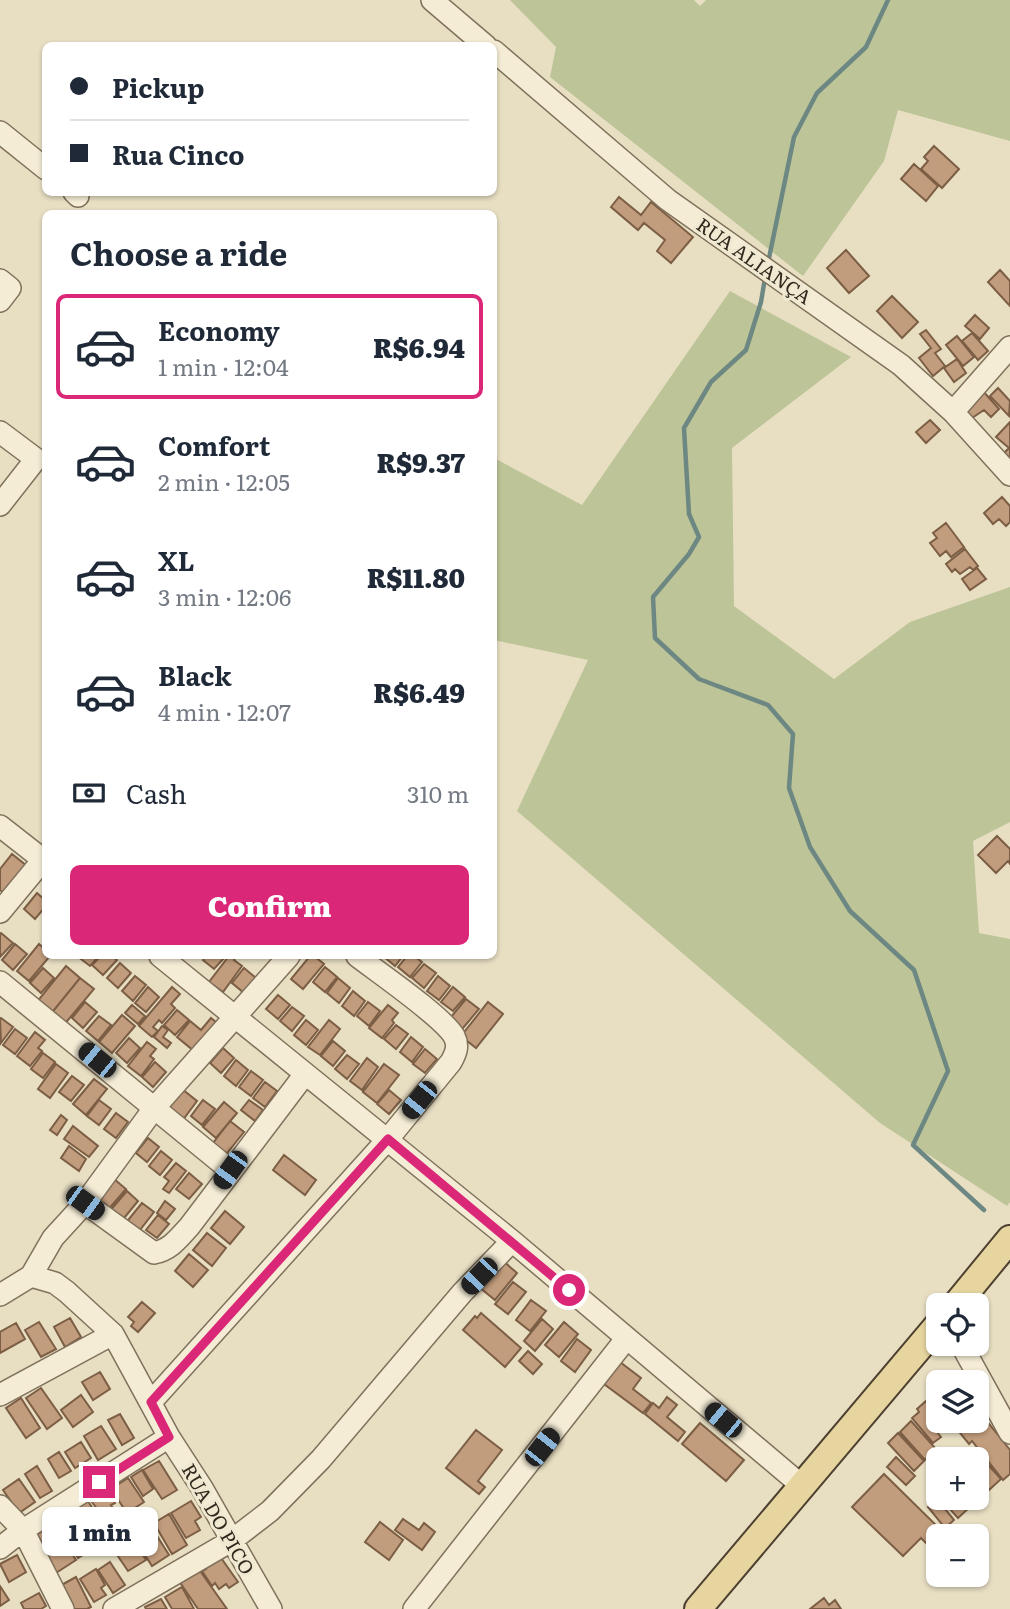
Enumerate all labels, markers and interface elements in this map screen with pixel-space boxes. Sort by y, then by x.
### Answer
text: Pickup [112,67,204,106]
text: Rua Cinco [112,134,244,173]
street label: RUA ALIANÇA [691,210,818,310]
text: Choose a ride [70,228,287,276]
text: Economy [158,310,280,349]
icon: car [74,315,137,378]
text: R$6.94 [373,327,465,366]
text: 1 min · 12:04 [158,349,289,383]
text: Comfort [158,425,270,464]
icon: car [74,430,137,493]
text: R$9.37 [376,442,465,481]
text: 2 min · 12:05 [158,464,290,498]
text: XL [158,540,195,579]
icon: car [74,545,137,608]
text: R$11.80 [367,557,465,596]
text: 3 min · 12:06 [158,579,291,613]
text: Black [158,655,232,694]
icon: car [74,660,137,723]
text: R$6.49 [373,672,465,711]
text: 4 min · 12:07 [158,694,291,728]
text: Cash [126,773,187,812]
icon: cash [70,774,108,812]
text: 310 m [407,776,469,810]
button: Confirm [70,865,469,945]
car [75,1039,120,1081]
car [398,1077,441,1123]
car [210,1147,251,1193]
car [62,1182,109,1224]
car [457,1254,502,1298]
route start [553,1274,585,1306]
map controls [926,1293,989,1587]
button: locate [926,1293,989,1356]
button: layers [926,1370,989,1433]
car [701,1398,746,1442]
car [521,1424,564,1470]
button: + [926,1447,989,1510]
street label: RUA DO PICO [176,1458,262,1579]
route end [83,1466,115,1498]
callout: 1 min [41,1506,157,1556]
text: 1 min [69,1514,131,1548]
button: − [926,1524,989,1587]

